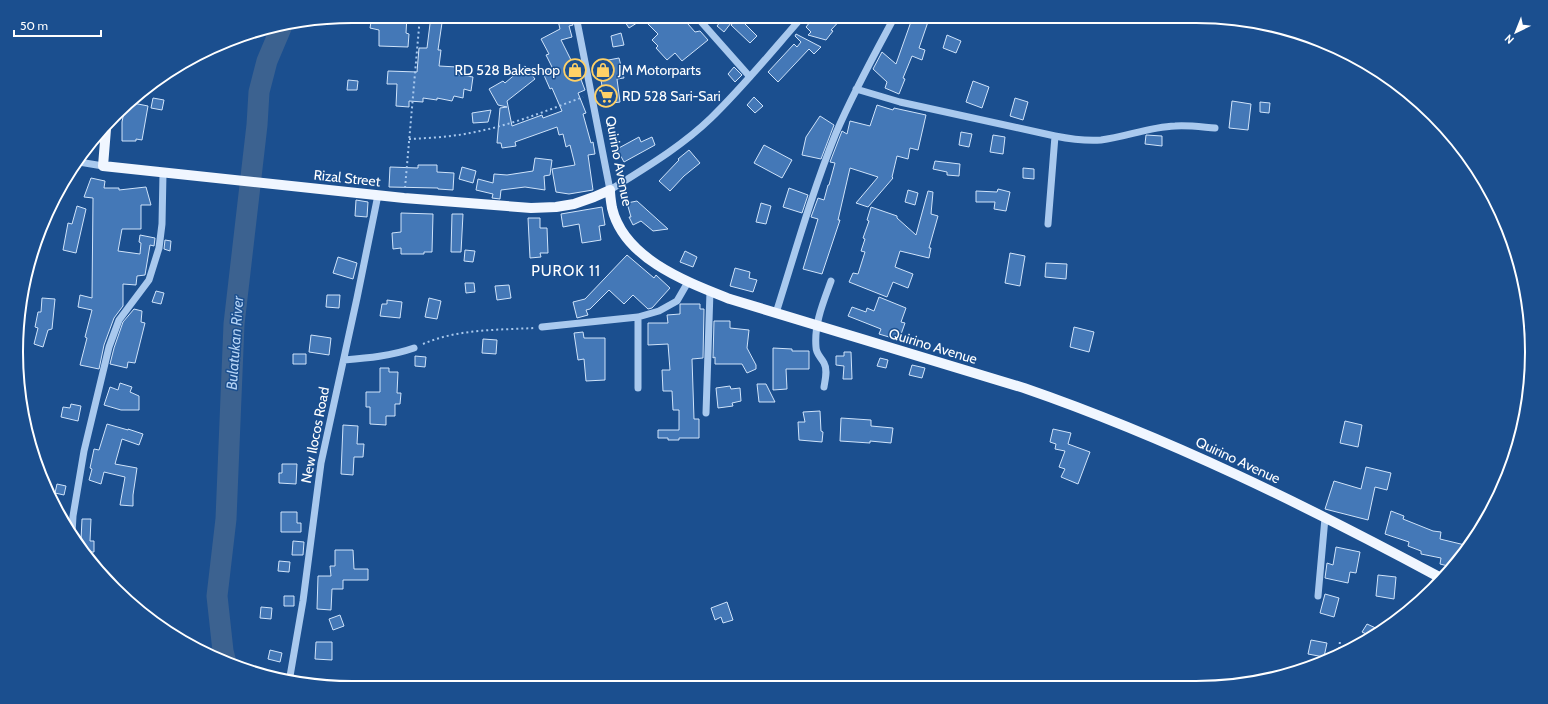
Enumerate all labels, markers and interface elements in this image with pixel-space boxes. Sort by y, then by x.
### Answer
scale bar [14,12,101,38]
north arrow [1496,12,1536,52]
text: 50 m [20,18,48,33]
text: N [1502,32,1517,47]
shop icon: RD 528 Bakeshop [562,57,588,83]
shop icon: JM Motorparts [590,57,616,83]
place label: RD 528 Bakeshop [455,61,560,79]
place label: JM Motorparts [617,61,701,79]
supermarket icon: RD 528 Sari-Sari [593,83,619,109]
place label: RD 528 Sari-Sari [622,87,721,105]
street label: Quirino Avenue [601,114,637,208]
street label: Rizal Street [313,166,382,190]
district label: PUROK 11 [531,262,601,280]
water label: Bulatukan River [223,294,247,391]
street label: Quirino Avenue [887,324,979,368]
street label: New Ilocos Road [297,385,333,485]
street label: Quirino Avenue [1193,433,1283,487]

